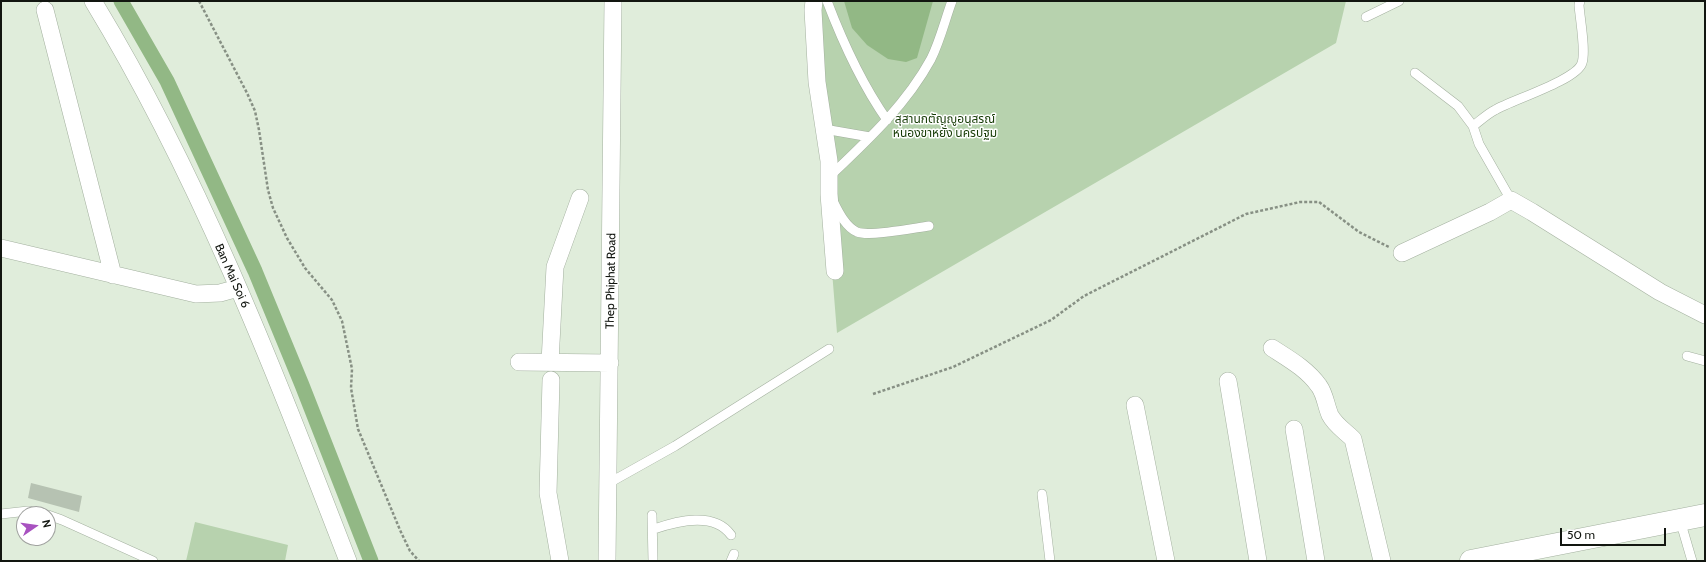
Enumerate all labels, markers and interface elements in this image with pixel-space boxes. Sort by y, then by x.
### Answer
park label: สุสานกตัญญูอนุสรณ์ หนองขาหยั่ง นครปฐม [893,112,997,140]
street label: Thep Phiphat Road [603,233,619,329]
street label: Ban Mai Soi 6 [211,242,253,310]
north arrow [16,506,56,546]
text: N [39,518,54,529]
scale bar [1562,520,1668,546]
text: 50 m [1567,527,1595,542]

